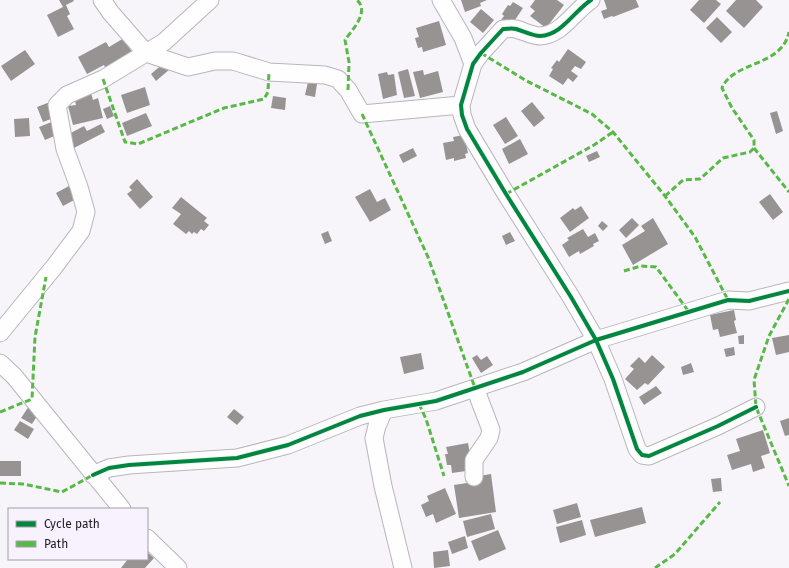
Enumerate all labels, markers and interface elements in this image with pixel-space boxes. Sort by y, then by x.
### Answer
legend [8,508,148,560]
text: Cycle path [44,517,100,531]
text: Path [44,537,68,551]

